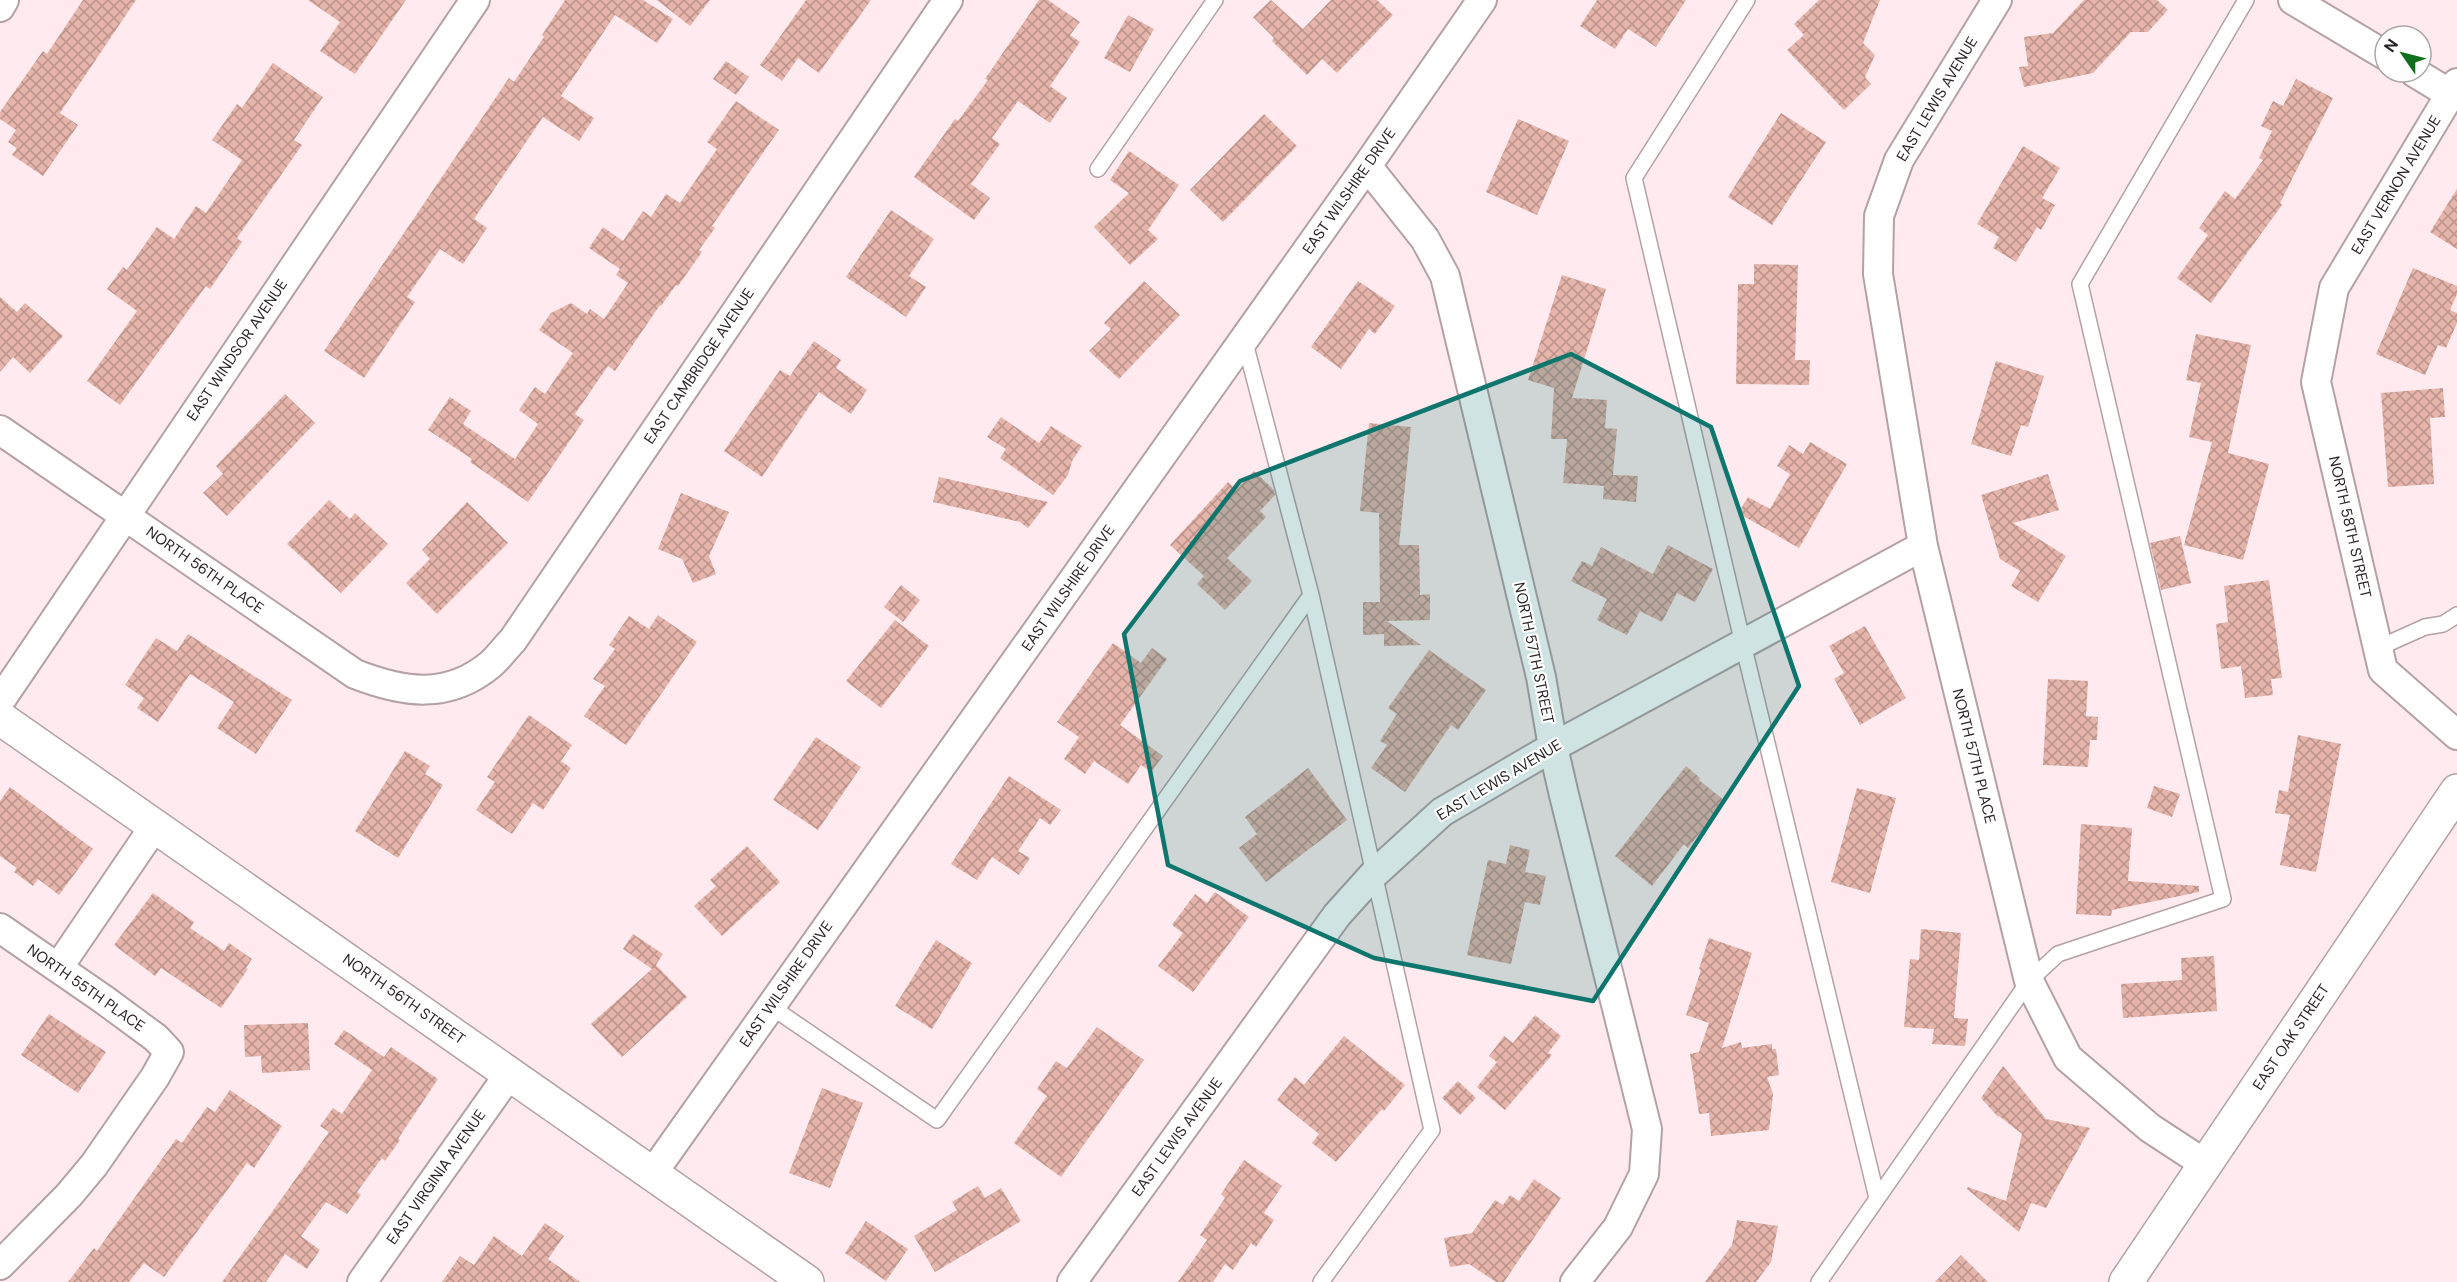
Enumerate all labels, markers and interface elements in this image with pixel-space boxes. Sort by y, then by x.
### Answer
north arrow [2373,24,2433,84]
street label: EAST LEWIS AVENUE [1892,33,1982,165]
text: N [2379,35,2403,56]
street label: EAST VERNON AVENUE [2347,112,2445,258]
street label: EAST WILSHIRE DRIVE [1298,124,1400,258]
street label: EAST WINDSOR AVENUE [182,275,292,425]
street label: EAST CAMBRIDGE AVENUE [639,284,759,448]
street label: NORTH 58TH STREET [2324,454,2376,600]
street label: EAST WILSHIRE DRIVE [1017,521,1119,655]
street label: NORTH 56TH PLACE [142,522,268,618]
street label: NORTH 57TH STREET [1509,580,1559,726]
street label: NORTH 57TH PLACE [1948,687,2000,825]
street label: EAST LEWIS AVENUE [1433,735,1565,825]
street label: EAST WILSHIRE DRIVE [735,917,837,1051]
street label: NORTH 55TH PLACE [23,940,149,1036]
street label: NORTH 56TH STREET [339,949,469,1049]
street label: EAST OAK STREET [2248,980,2334,1094]
street label: EAST LEWIS AVENUE [1127,1074,1227,1200]
street label: EAST VIRGINIA AVENUE [382,1106,490,1248]

